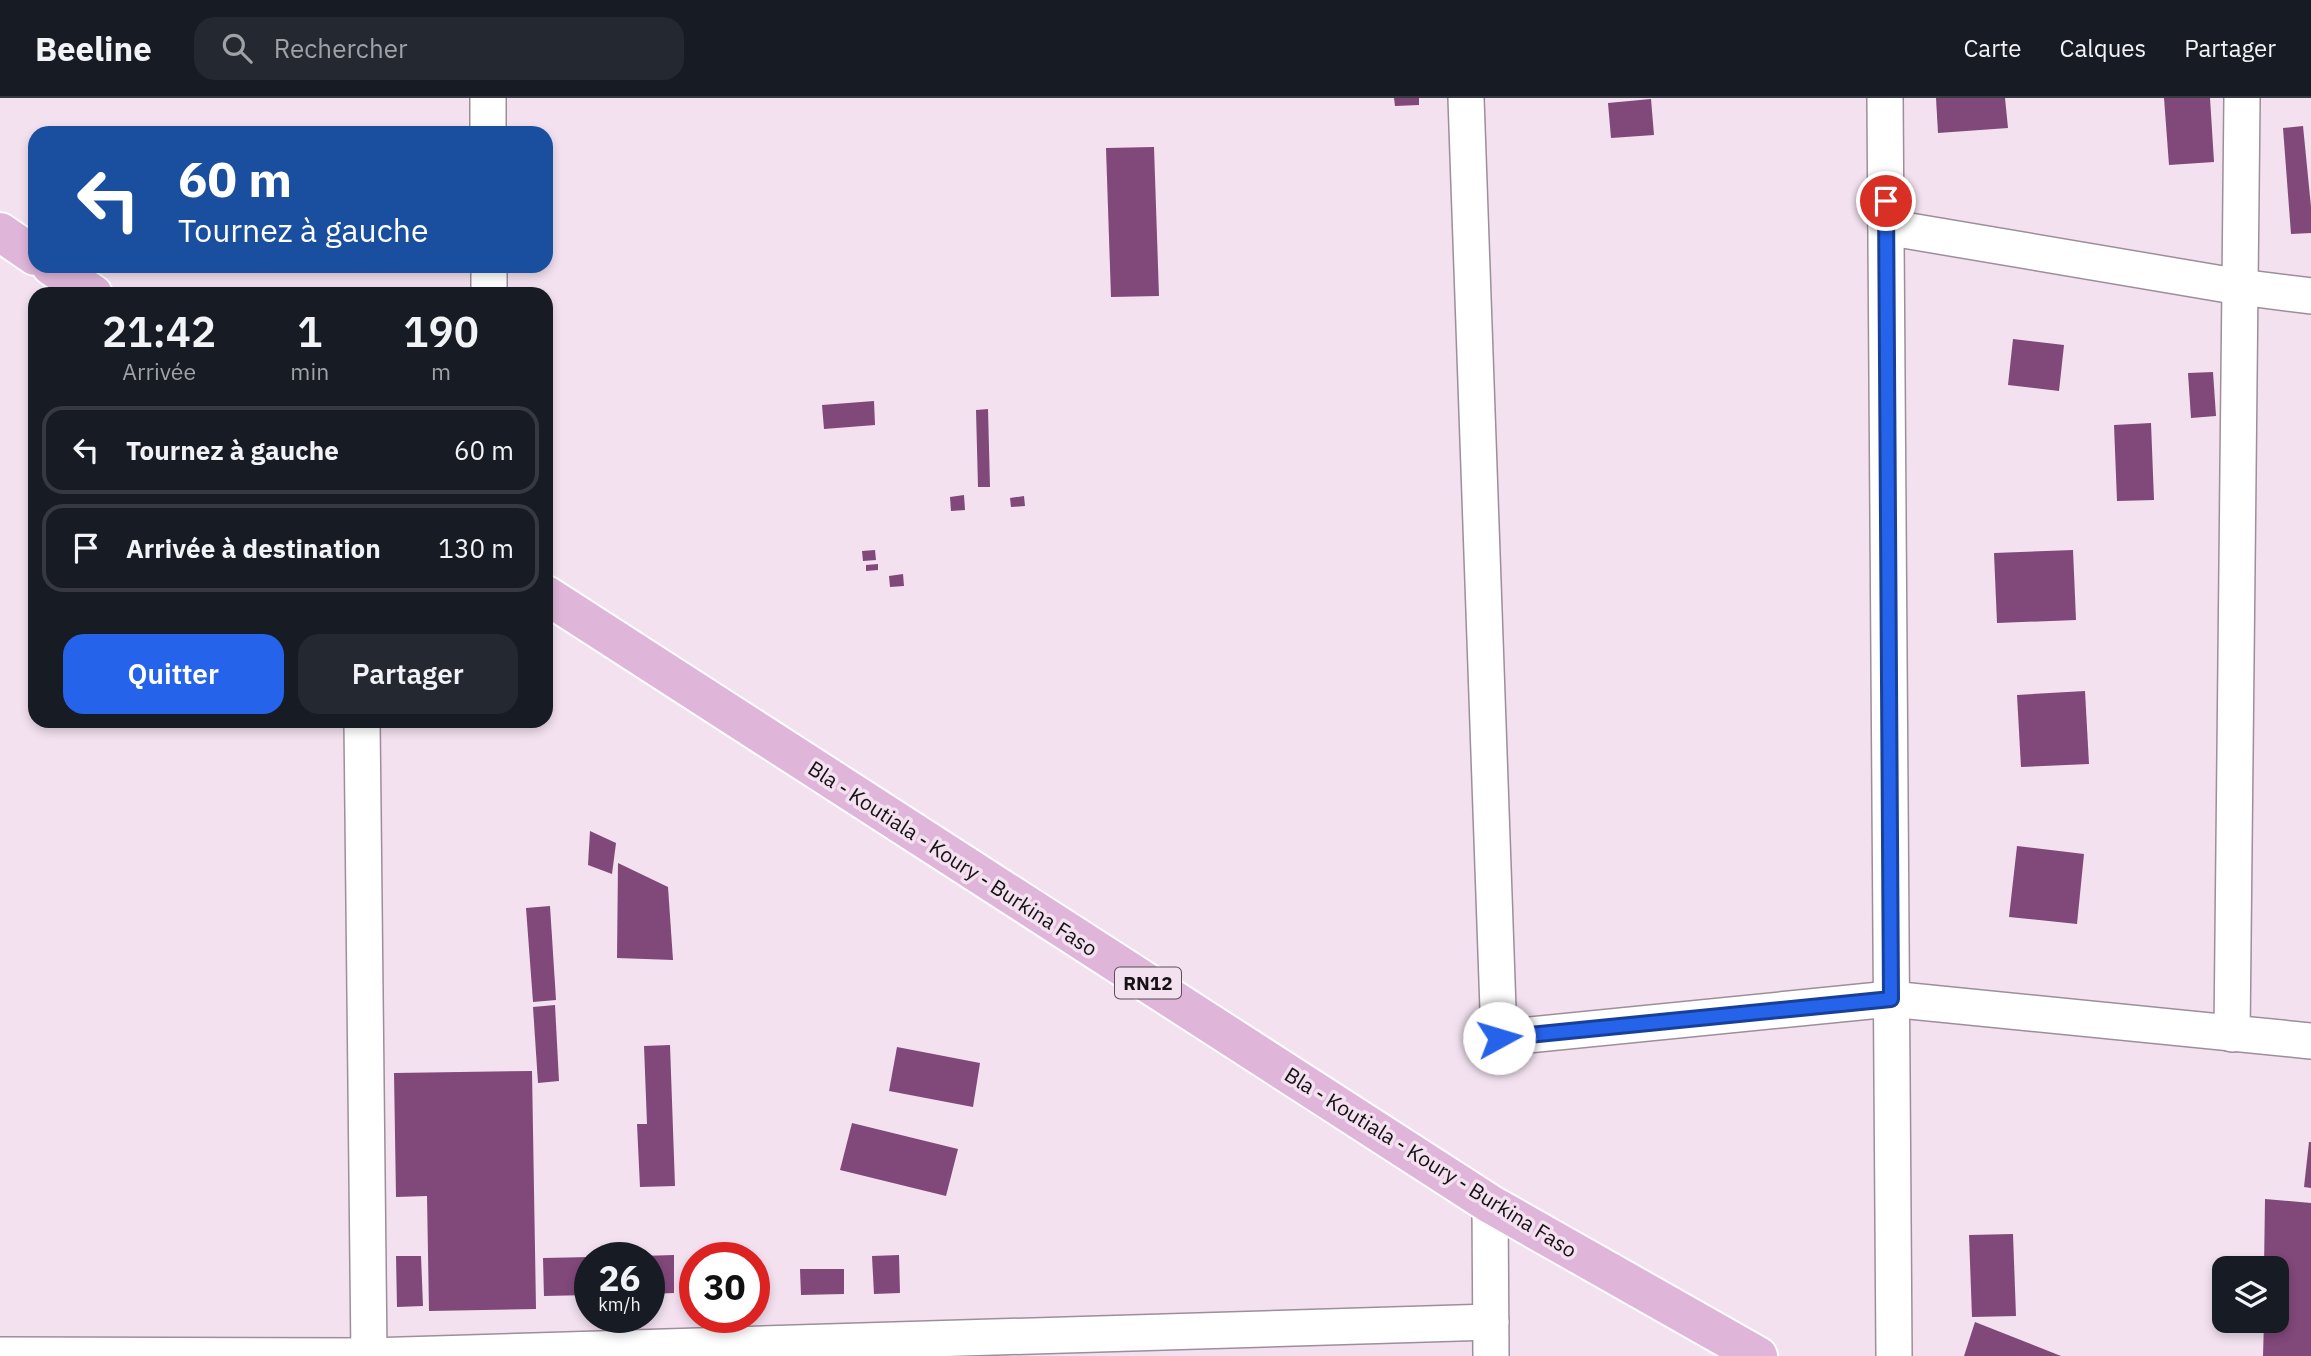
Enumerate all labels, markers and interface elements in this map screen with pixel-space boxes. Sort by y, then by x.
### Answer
search box [194,17,684,80]
text: Beeline [35,27,152,70]
icon: search [218,29,256,67]
text: Rechercher [274,31,407,65]
text: Carte [1963,32,2022,64]
text: Calques [2060,32,2146,64]
text: Partager [2184,32,2276,64]
text: 60 m [178,147,292,210]
icon: left [63,154,154,245]
pin [1856,171,1916,231]
icon: arrive [1867,182,1905,220]
text: Tournez à gauche [178,209,429,251]
text: 21:42 [102,304,216,359]
text: 1 [297,304,322,359]
text: 190 [403,304,479,359]
text: Arrivée [122,356,196,386]
text: min [290,356,329,386]
text: m [431,356,451,386]
icon: left [67,431,105,469]
text: Tournez à gauche [126,433,339,467]
text: 60 m [454,433,514,467]
icon: arrive [67,529,105,567]
text: Arrivée à destination [126,531,381,565]
text: 130 m [438,531,514,565]
button: Quitter [63,634,284,714]
button: Partager [298,634,518,714]
street label: Bla - Koutiala - Koury - Burkina Faso [803,754,1103,962]
road number: RN12 [1115,968,1181,998]
position arrow [1462,1001,1536,1075]
street label: Bla - Koutiala - Koury - Burkina Faso [1280,1060,1582,1264]
speed limit sign: 30 [679,1242,770,1333]
text: 26 [598,1255,641,1301]
map controls [2212,1256,2289,1333]
button: layers [2212,1256,2289,1333]
text: km/h [598,1293,641,1316]

